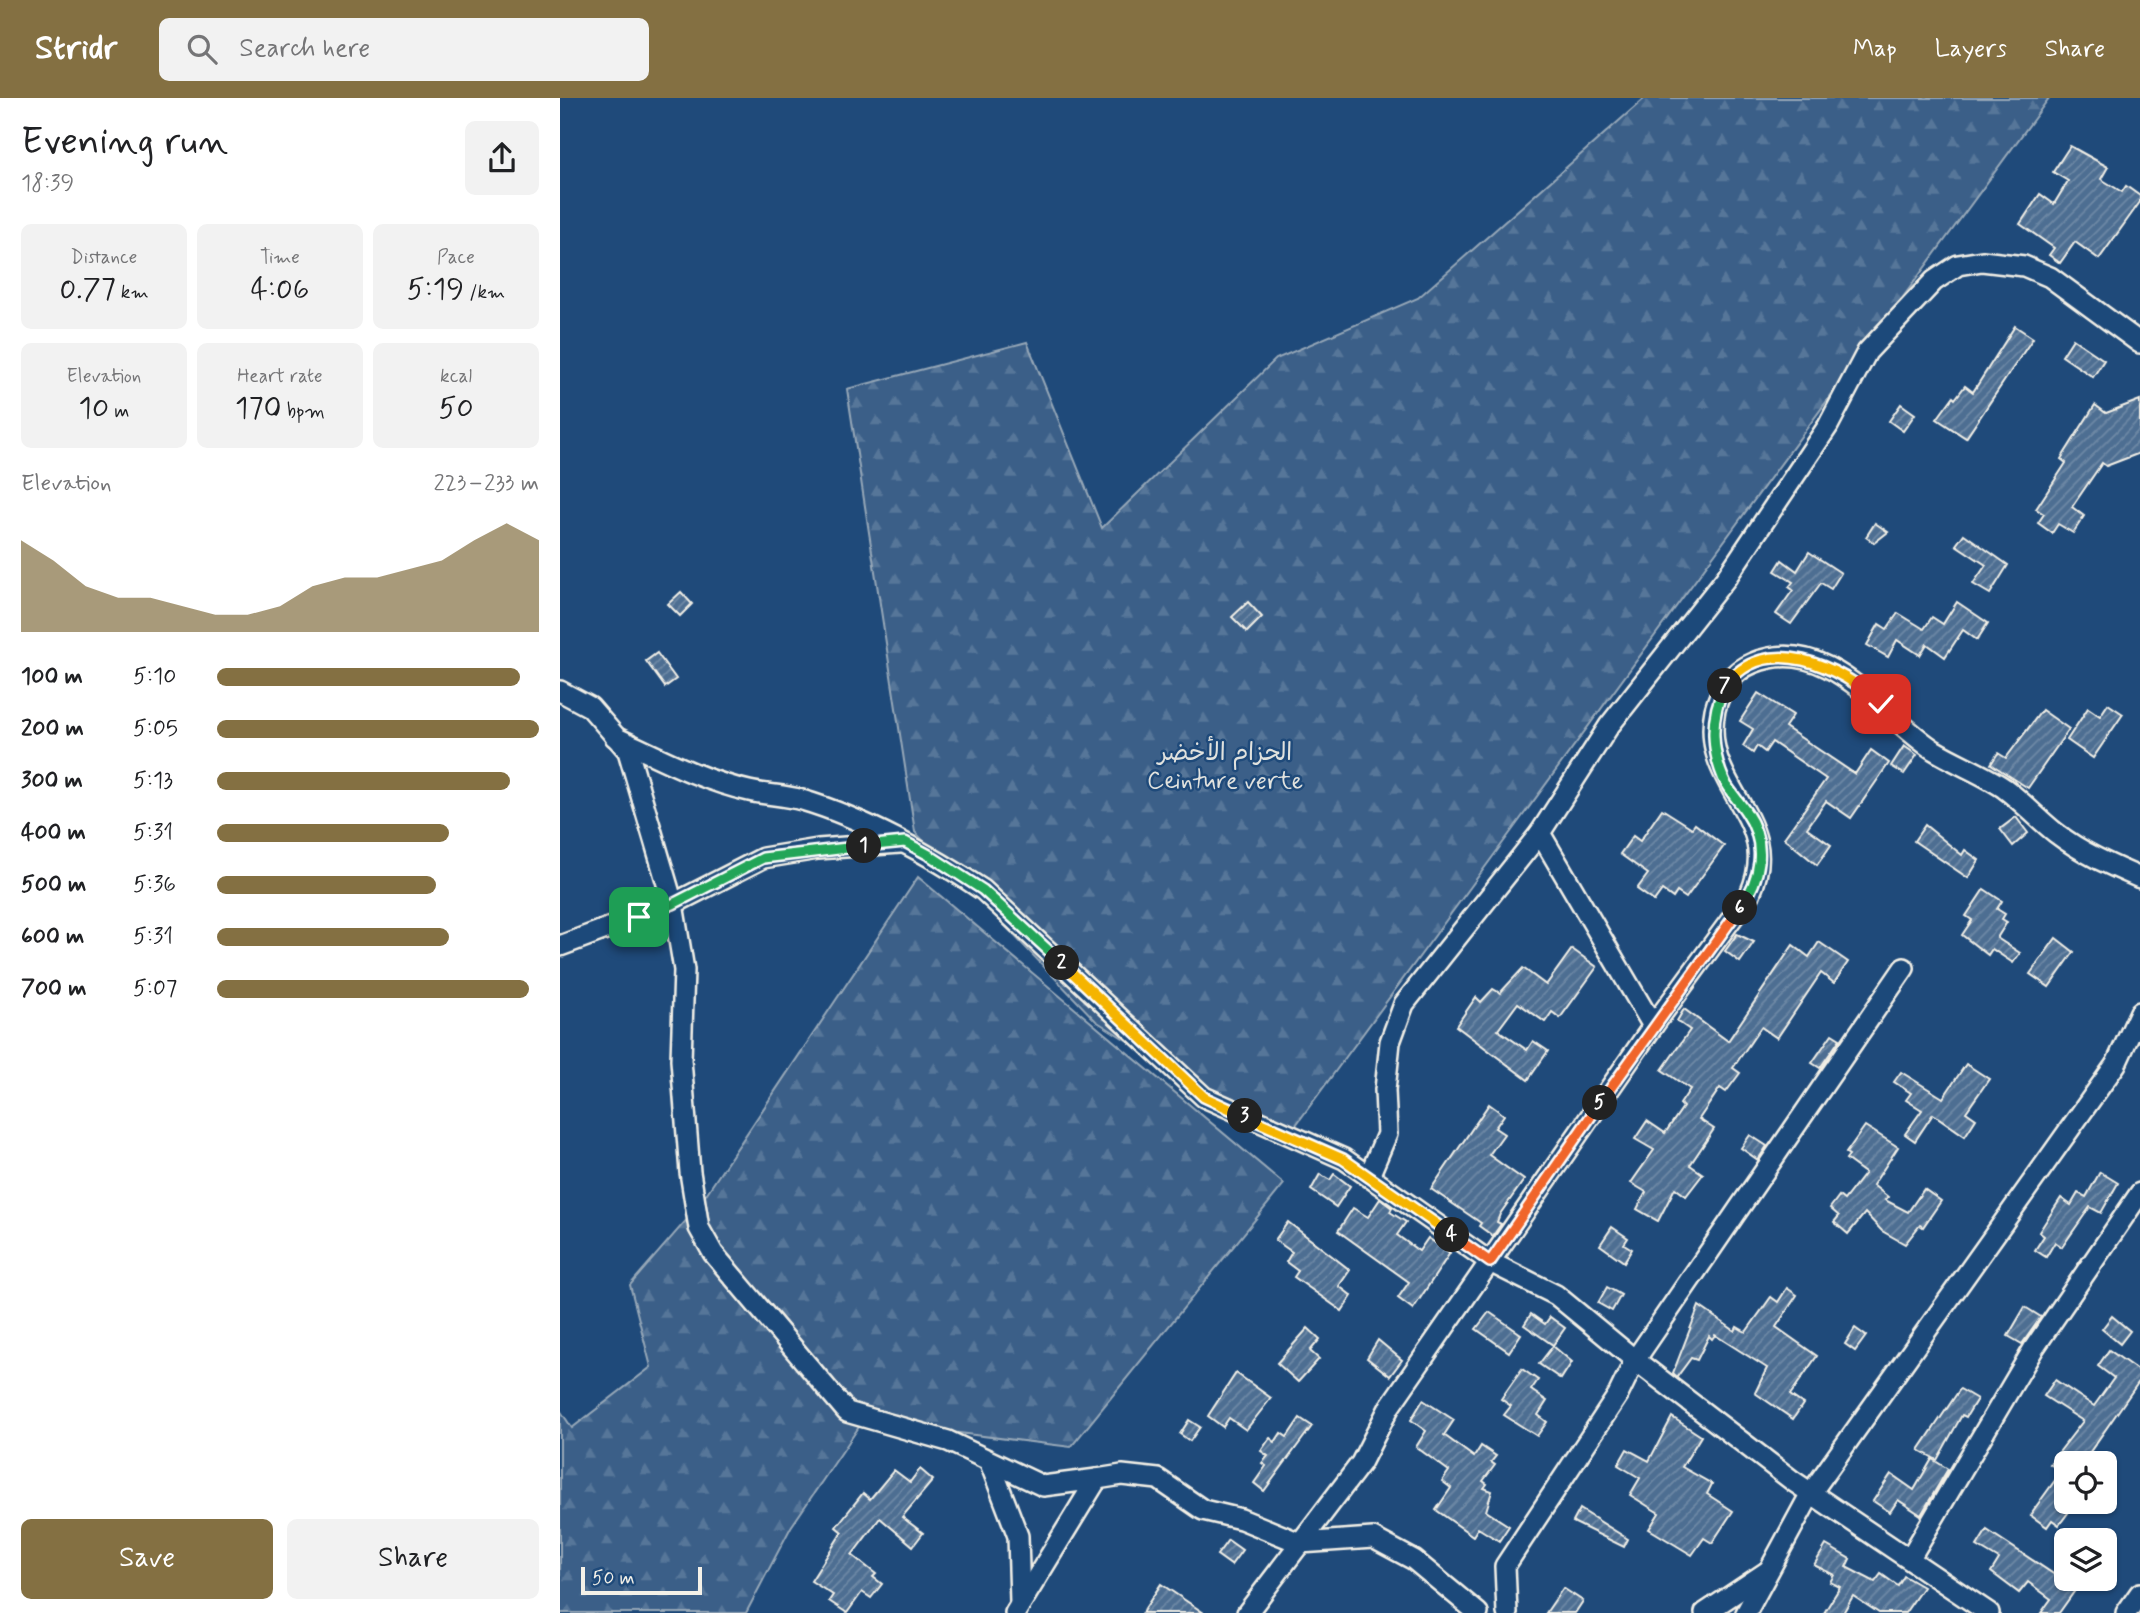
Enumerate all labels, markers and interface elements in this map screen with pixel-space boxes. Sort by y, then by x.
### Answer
search box [159,18,649,81]
text: Stridr [35,27,117,71]
icon: search [183,30,221,68]
text: Search here [239,32,370,66]
text: Map [1853,34,1897,65]
text: Layers [1935,34,2007,65]
text: Share [2045,34,2105,65]
text: Evening run [21,118,228,167]
button: share [465,121,539,195]
text: 18:39 [21,169,74,199]
text: Distance [71,245,137,270]
text: Time [260,245,300,270]
text: Pace [437,245,475,270]
text: 0.77 [59,270,116,309]
text: 4:06 [251,270,309,309]
text: 5:19 [407,270,464,309]
text: km [116,280,149,305]
text: /km [464,280,505,305]
text: Elevation [67,364,141,389]
text: Heart rate [237,364,323,389]
text: kcal [440,364,472,389]
text: 10 [79,389,109,428]
text: 170 [235,389,282,428]
text: 50 [438,389,474,428]
text: m [109,399,129,424]
text: bpm [282,399,325,424]
text: Elevation [21,469,112,499]
text: 223–233 m [434,469,539,499]
text: 100 m [21,662,83,692]
text: 5:10 [133,662,176,692]
pin: 7 [1708,668,1742,704]
text: 7 [1719,673,1730,698]
pin [1851,674,1911,734]
icon: check [1862,685,1900,723]
text: 200 m [21,714,84,744]
text: 5:05 [133,714,178,744]
park label: الحزام الأخضر Ceinture verte [1147,735,1303,797]
text: 300 m [21,766,83,796]
text: 5:13 [133,766,173,796]
text: 400 m [21,818,86,848]
text: 5:31 [133,818,173,848]
pin: 1 [846,828,882,864]
text: 1 [859,833,868,858]
text: 500 m [21,870,86,900]
text: 5:36 [133,870,176,900]
pin [609,887,669,947]
pin: 6 [1722,890,1758,926]
text: 6 [1735,895,1744,920]
icon: arrive [620,898,658,936]
text: 600 m [21,922,84,952]
text: 5:31 [133,922,173,952]
pin: 2 [1044,946,1080,980]
text: 2 [1057,950,1066,975]
text: 700 m [21,974,86,1004]
text: 5:07 [133,974,177,1004]
pin: 5 [1583,1086,1618,1121]
text: 5 [1594,1090,1605,1115]
pin: 3 [1228,1098,1262,1134]
text: 3 [1240,1103,1249,1128]
pin: 4 [1434,1218,1470,1252]
text: 4 [1446,1222,1457,1247]
map controls [2054,1451,2117,1591]
button: locate [2054,1451,2117,1514]
button: Save [21,1519,273,1599]
button: Share [287,1519,539,1599]
button: layers [2054,1528,2117,1591]
scale bar [581,1564,702,1596]
text: 50 m [592,1566,635,1591]

